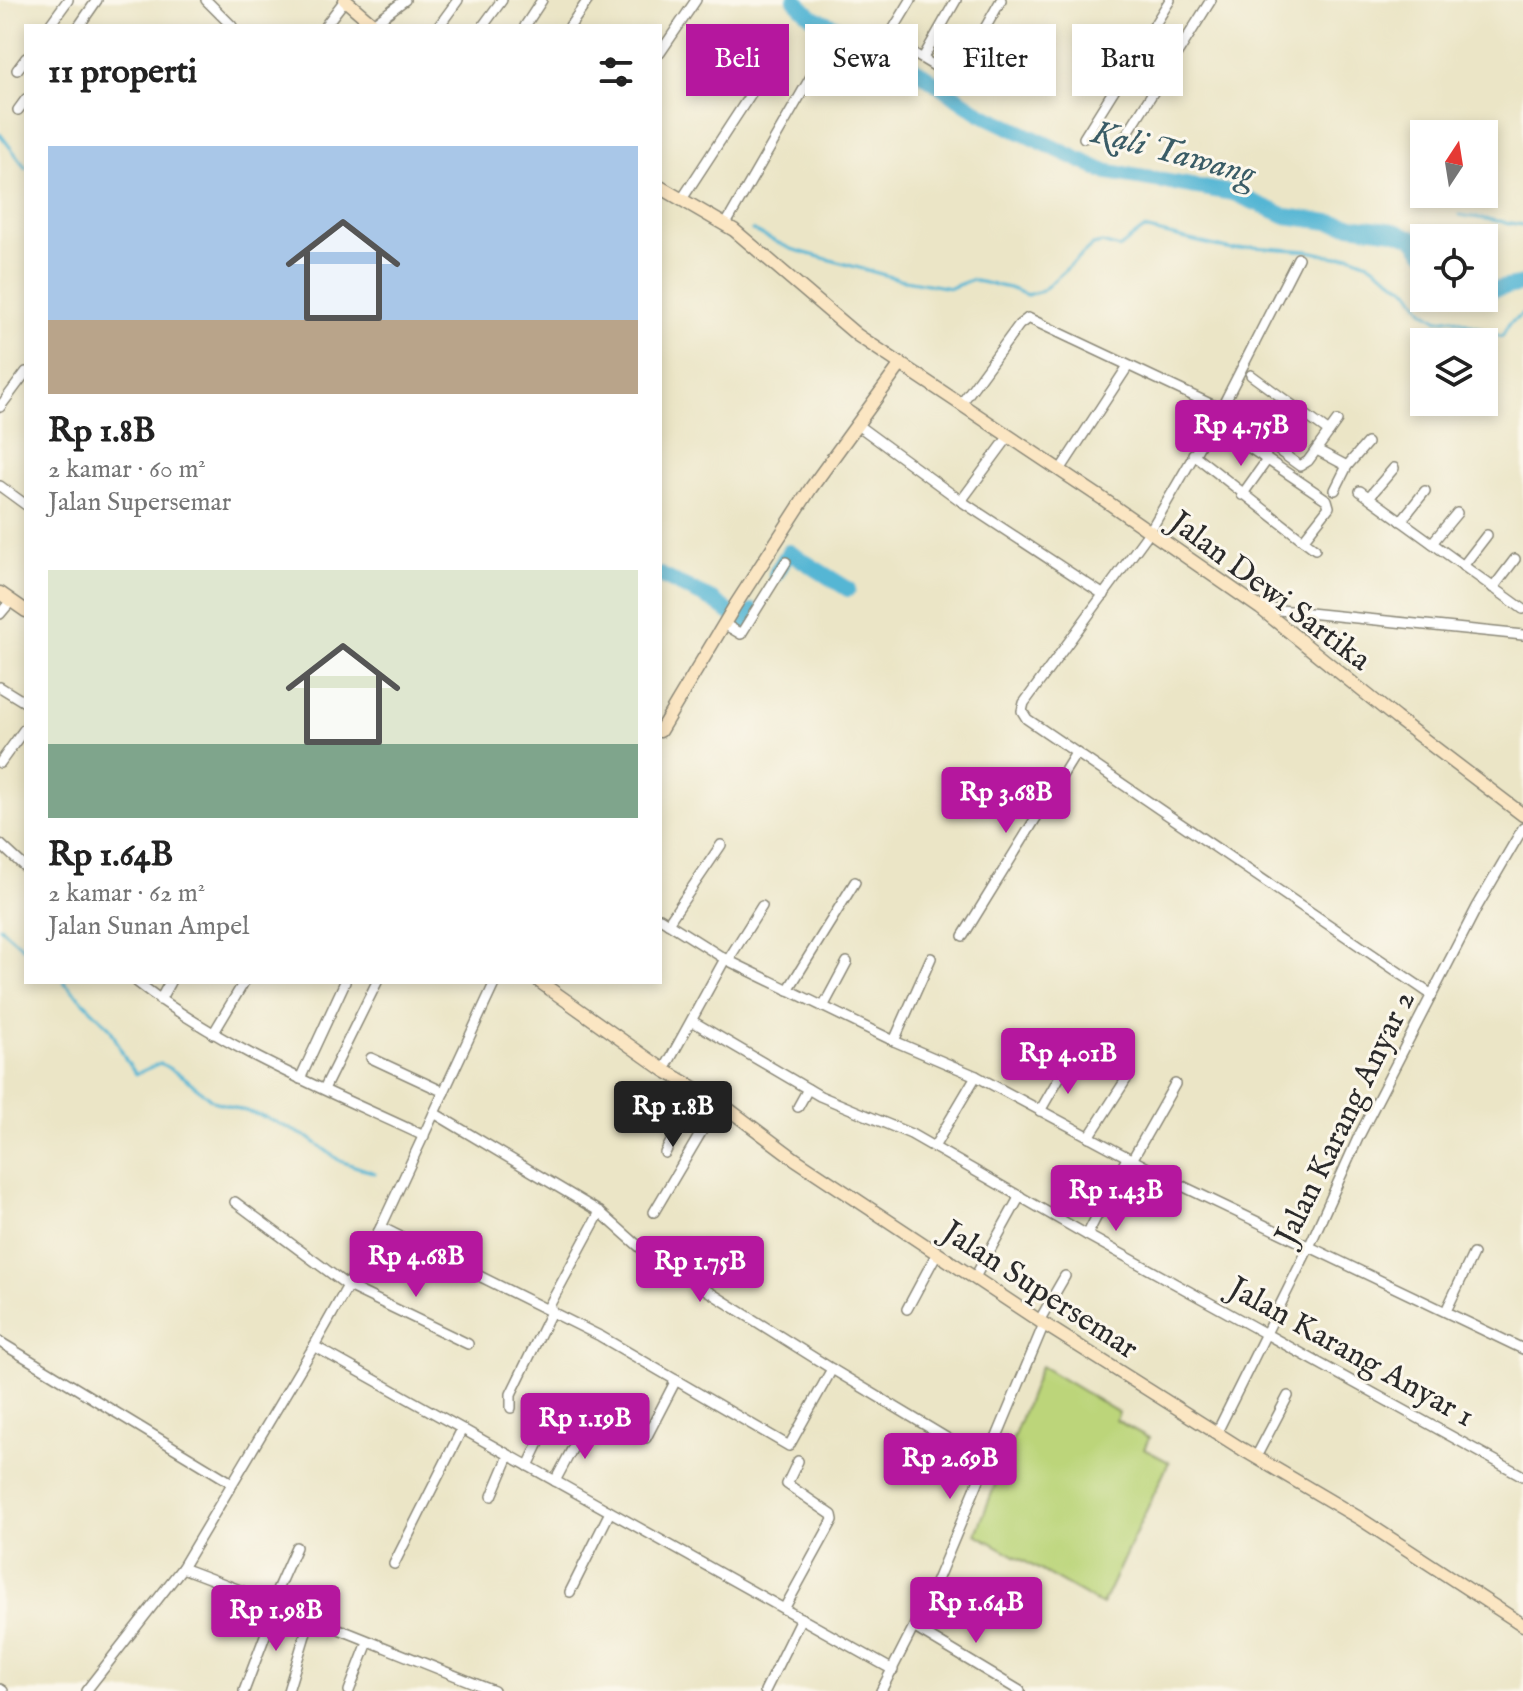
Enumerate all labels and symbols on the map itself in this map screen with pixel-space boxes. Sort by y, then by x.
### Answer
water label: Kali Tawang [1086,111,1262,196]
north arrow [1410,120,1498,208]
pin: Rp 4.75B [1158,400,1324,468]
street label: Jalan Dewi Sartika [1158,501,1379,681]
pin: Rp 3.68B [923,767,1089,835]
street label: Jalan Karang Anyar 2 [1266,984,1426,1255]
pin: Rp 4.01B [985,1028,1151,1096]
pin: Rp 1.8B [599,1081,747,1149]
pin: Rp 1.43B [1033,1165,1199,1233]
street label: Jalan Supersemar [931,1211,1146,1370]
pin: Rp 4.68B [333,1231,499,1299]
pin: Rp 1.75B [617,1236,783,1304]
street label: Jalan Karang Anyar 1 [1218,1267,1481,1438]
pin: Rp 1.19B [502,1393,668,1461]
pin: Rp 2.69B [867,1433,1033,1501]
pin: Rp 1.64B [893,1577,1059,1645]
pin: Rp 1.98B [193,1585,359,1653]

